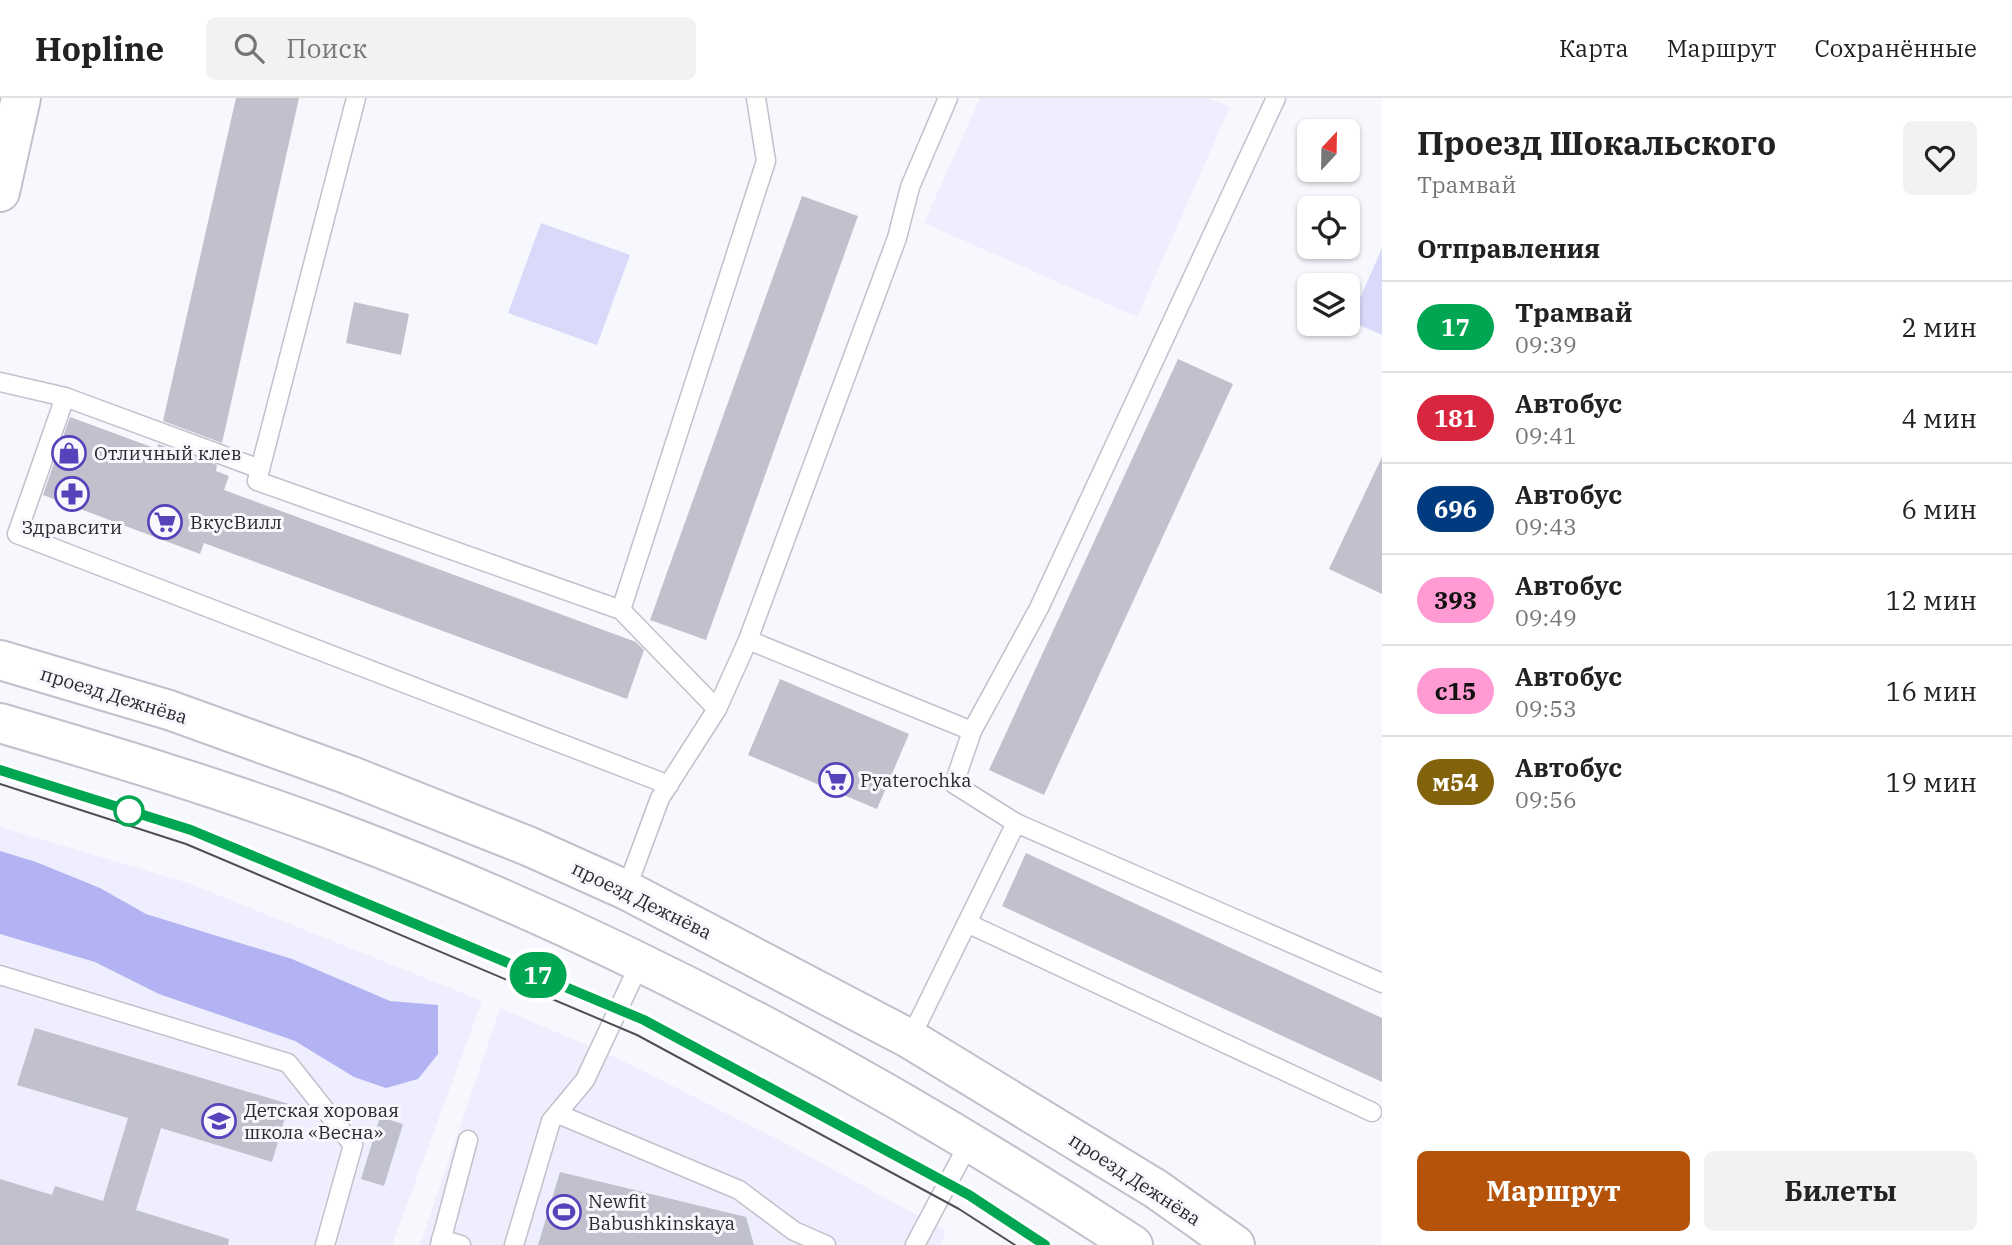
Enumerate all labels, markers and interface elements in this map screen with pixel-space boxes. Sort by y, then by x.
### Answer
search box [206,17,696,80]
text: Hopline [35,27,164,70]
icon: search [230,29,268,67]
text: Поиск [286,31,367,65]
text: Карта [1559,32,1629,64]
text: Маршрут [1667,32,1776,64]
text: Сохранённые [1814,32,1977,64]
north arrow [1297,119,1360,182]
map controls [1297,119,1360,336]
text: Проезд Шокальского [1417,121,1776,164]
button: heart [1903,121,1977,195]
text: Трамвай [1417,169,1516,199]
button: locate [1297,196,1360,259]
text: Отправления [1417,231,1600,265]
button: layers [1297,273,1360,336]
text: Трамвай [1515,295,1632,329]
text: 2 мин [1901,310,1977,344]
text: 17 [1441,311,1470,343]
text: 09:39 [1515,329,1577,359]
text: Автобус [1515,386,1622,420]
text: 4 мин [1901,401,1977,435]
text: 181 [1434,402,1477,434]
text: 09:41 [1515,420,1577,450]
shop icon: Отличный клев [50,434,88,472]
place label: Отличный клев [94,441,241,465]
pharmacy icon: Здравсити [53,475,91,513]
text: Автобус [1515,477,1622,511]
text: 6 мин [1901,492,1977,526]
text: 696 [1434,493,1477,525]
supermarket icon: ВкусВилл [146,503,184,541]
place label: ВкусВилл [190,510,282,534]
text: 09:43 [1515,511,1577,541]
place label: Здравсити [22,515,122,539]
text: Автобус [1515,568,1622,602]
text: 12 мин [1886,583,1977,617]
text: 393 [1434,584,1477,616]
text: 09:49 [1515,602,1577,632]
text: Автобус [1515,659,1622,693]
street label: проезд Дежнёва [37,661,191,729]
text: 16 мин [1886,674,1977,708]
text: с15 [1435,675,1476,707]
text: 09:53 [1515,693,1577,723]
text: Автобус [1515,750,1622,784]
supermarket icon: Pyaterochka [817,761,855,799]
text: 19 мин [1886,765,1977,799]
text: м54 [1432,766,1479,798]
place label: Pyaterochka [860,768,972,792]
text: 09:56 [1515,784,1577,814]
unlabelled marker [114,796,144,826]
street label: проезд Дежнёва [568,856,716,944]
line badge: 17 [506,952,570,998]
text: 17 [524,959,552,991]
place label: Детская хоровая школа «Весна» [244,1098,399,1144]
school or university icon: Детская хоровая школа «Весна» [200,1102,238,1140]
street label: проезд Дежнёва [1064,1127,1206,1231]
button: Маршрут [1417,1151,1690,1231]
button: Билеты [1704,1151,1977,1231]
place label: Newfit Babushkinskaya [588,1189,735,1235]
sports icon: Newfit Babushkinskaya [545,1193,583,1231]

